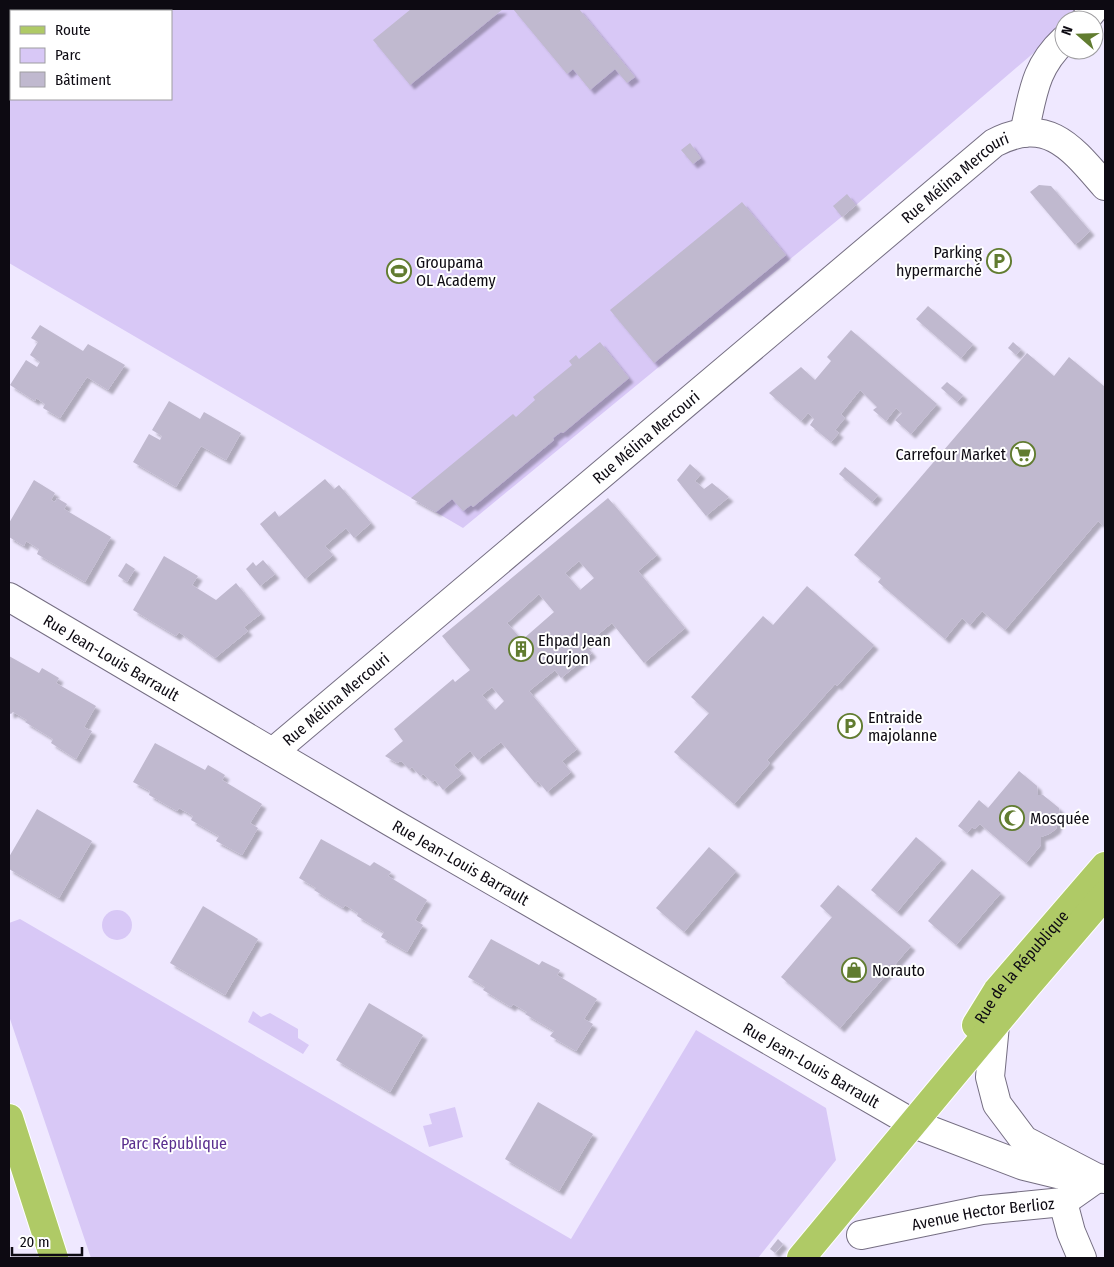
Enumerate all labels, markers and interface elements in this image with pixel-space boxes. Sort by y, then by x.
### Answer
legend [10,10,172,100]
north arrow [1054,10,1104,60]
text: Route [55,21,91,39]
text: N [1058,24,1077,38]
text: Parc [55,46,81,64]
text: Bâtiment [55,71,111,89]
street label: Rue Mélina Mercouri [897,128,1011,227]
place label: Parking hypermarché [896,243,982,280]
parking icon: Parking hypermarché [986,248,1012,274]
place label: Groupama OL Academy [416,253,497,290]
sports icon: Groupama OL Academy [386,258,412,284]
street label: Rue Mélina Mercouri [589,387,703,488]
supermarket icon: Carrefour Market [1010,441,1036,467]
place label: Carrefour Market [895,445,1007,464]
street label: Rue Jean-Louis Barrault [40,610,183,705]
place label: Ehpad Jean Courjon [538,631,611,668]
building icon: Ehpad Jean Courjon [508,636,534,662]
street label: Rue Mélina Mercouri [278,649,393,750]
place label: Entraide majolanne [868,708,937,745]
parking icon: Entraide majolanne [837,713,863,739]
mosque icon: Mosquée [999,805,1025,831]
place label: Mosquée [1030,809,1089,828]
street label: Rue Jean-Louis Barrault [389,816,533,910]
street label: Rue de la République [970,906,1072,1026]
shop icon: Norauto [841,957,867,983]
place label: Norauto [872,961,925,980]
street label: Rue Jean-Louis Barrault [740,1018,884,1112]
park label: Parc République [121,1134,227,1153]
street label: Avenue Hector Berlioz [910,1193,1055,1234]
scale bar [12,1224,82,1256]
text: 20 m [20,1233,50,1251]

